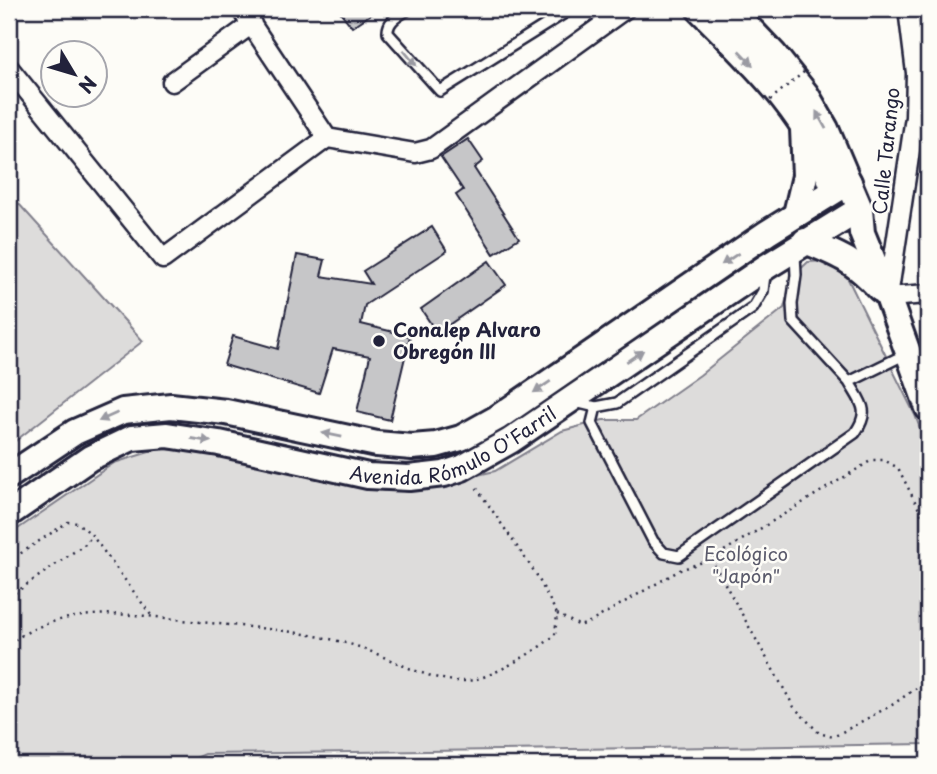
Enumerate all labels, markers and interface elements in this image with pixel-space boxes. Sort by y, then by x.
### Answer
north arrow [38,38,108,108]
one-way arrow [738,49,754,66]
one-way arrow [402,50,417,67]
text: N [73,71,104,100]
street label: Calle Tarango [864,86,906,216]
one-way arrow [815,110,827,129]
one-way arrow [721,252,739,266]
place label: Conalep Alvaro Obregón lll [393,315,541,365]
marker: Conalep Alvaro Obregón lll [371,333,387,349]
one-way arrow [626,350,645,363]
one-way arrow [533,380,551,394]
street label: Avenida Rómulo O'Farril [347,399,561,491]
one-way arrow [98,412,119,423]
one-way arrow [321,429,343,440]
one-way arrow [190,435,212,446]
park label: Ecológico "Japón" [704,539,788,589]

